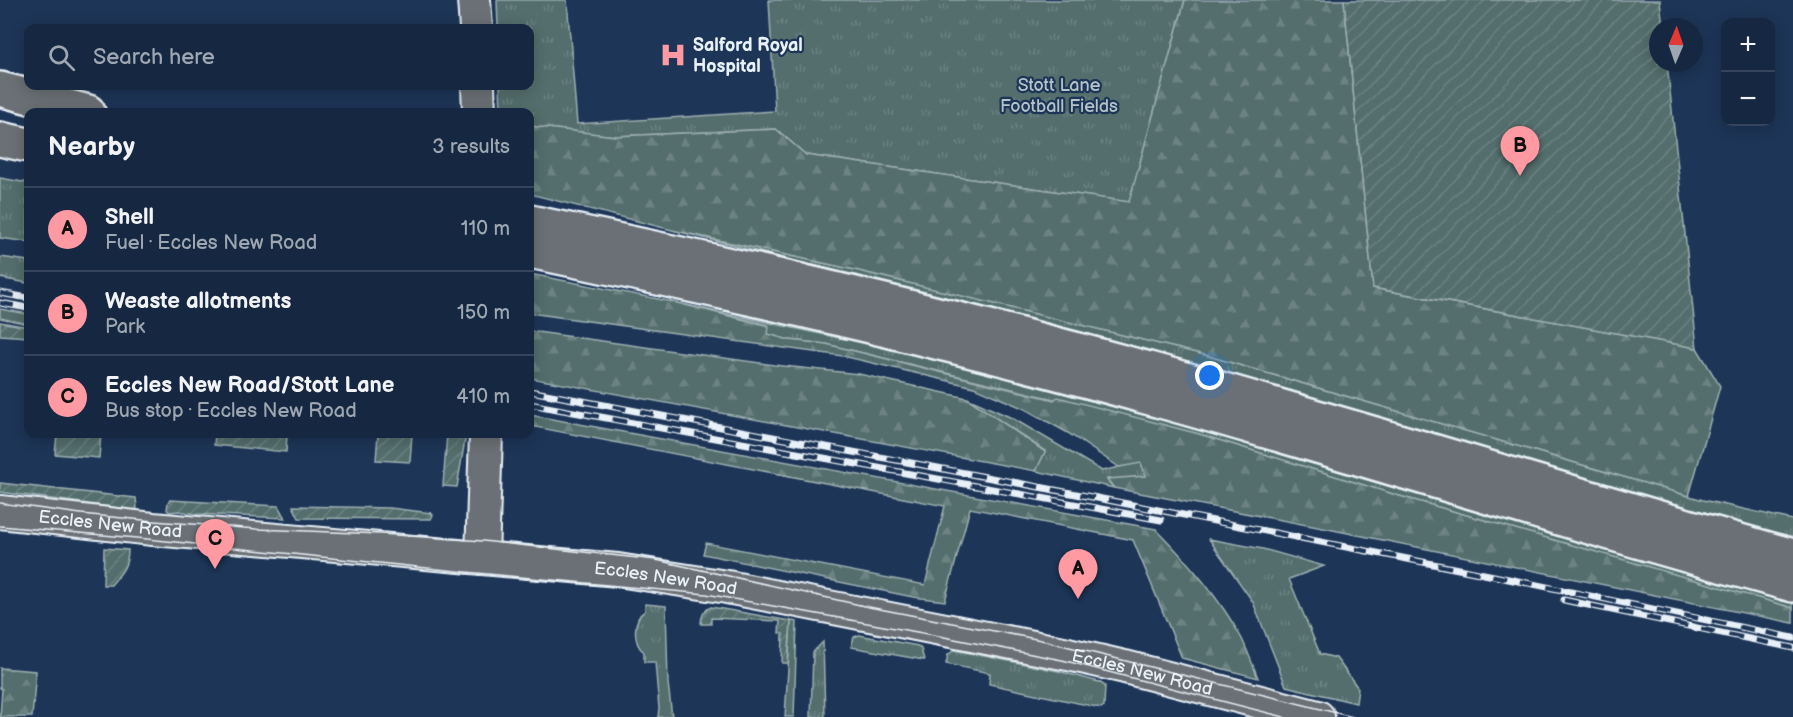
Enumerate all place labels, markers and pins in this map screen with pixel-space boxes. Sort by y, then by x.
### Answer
place label: Salford Royal Hospital [693,35,803,77]
hospital icon: Salford Royal Hospital [658,40,688,70]
pin: B [1500,126,1540,176]
pin: C [196,520,234,569]
pin: A [1058,550,1098,599]

